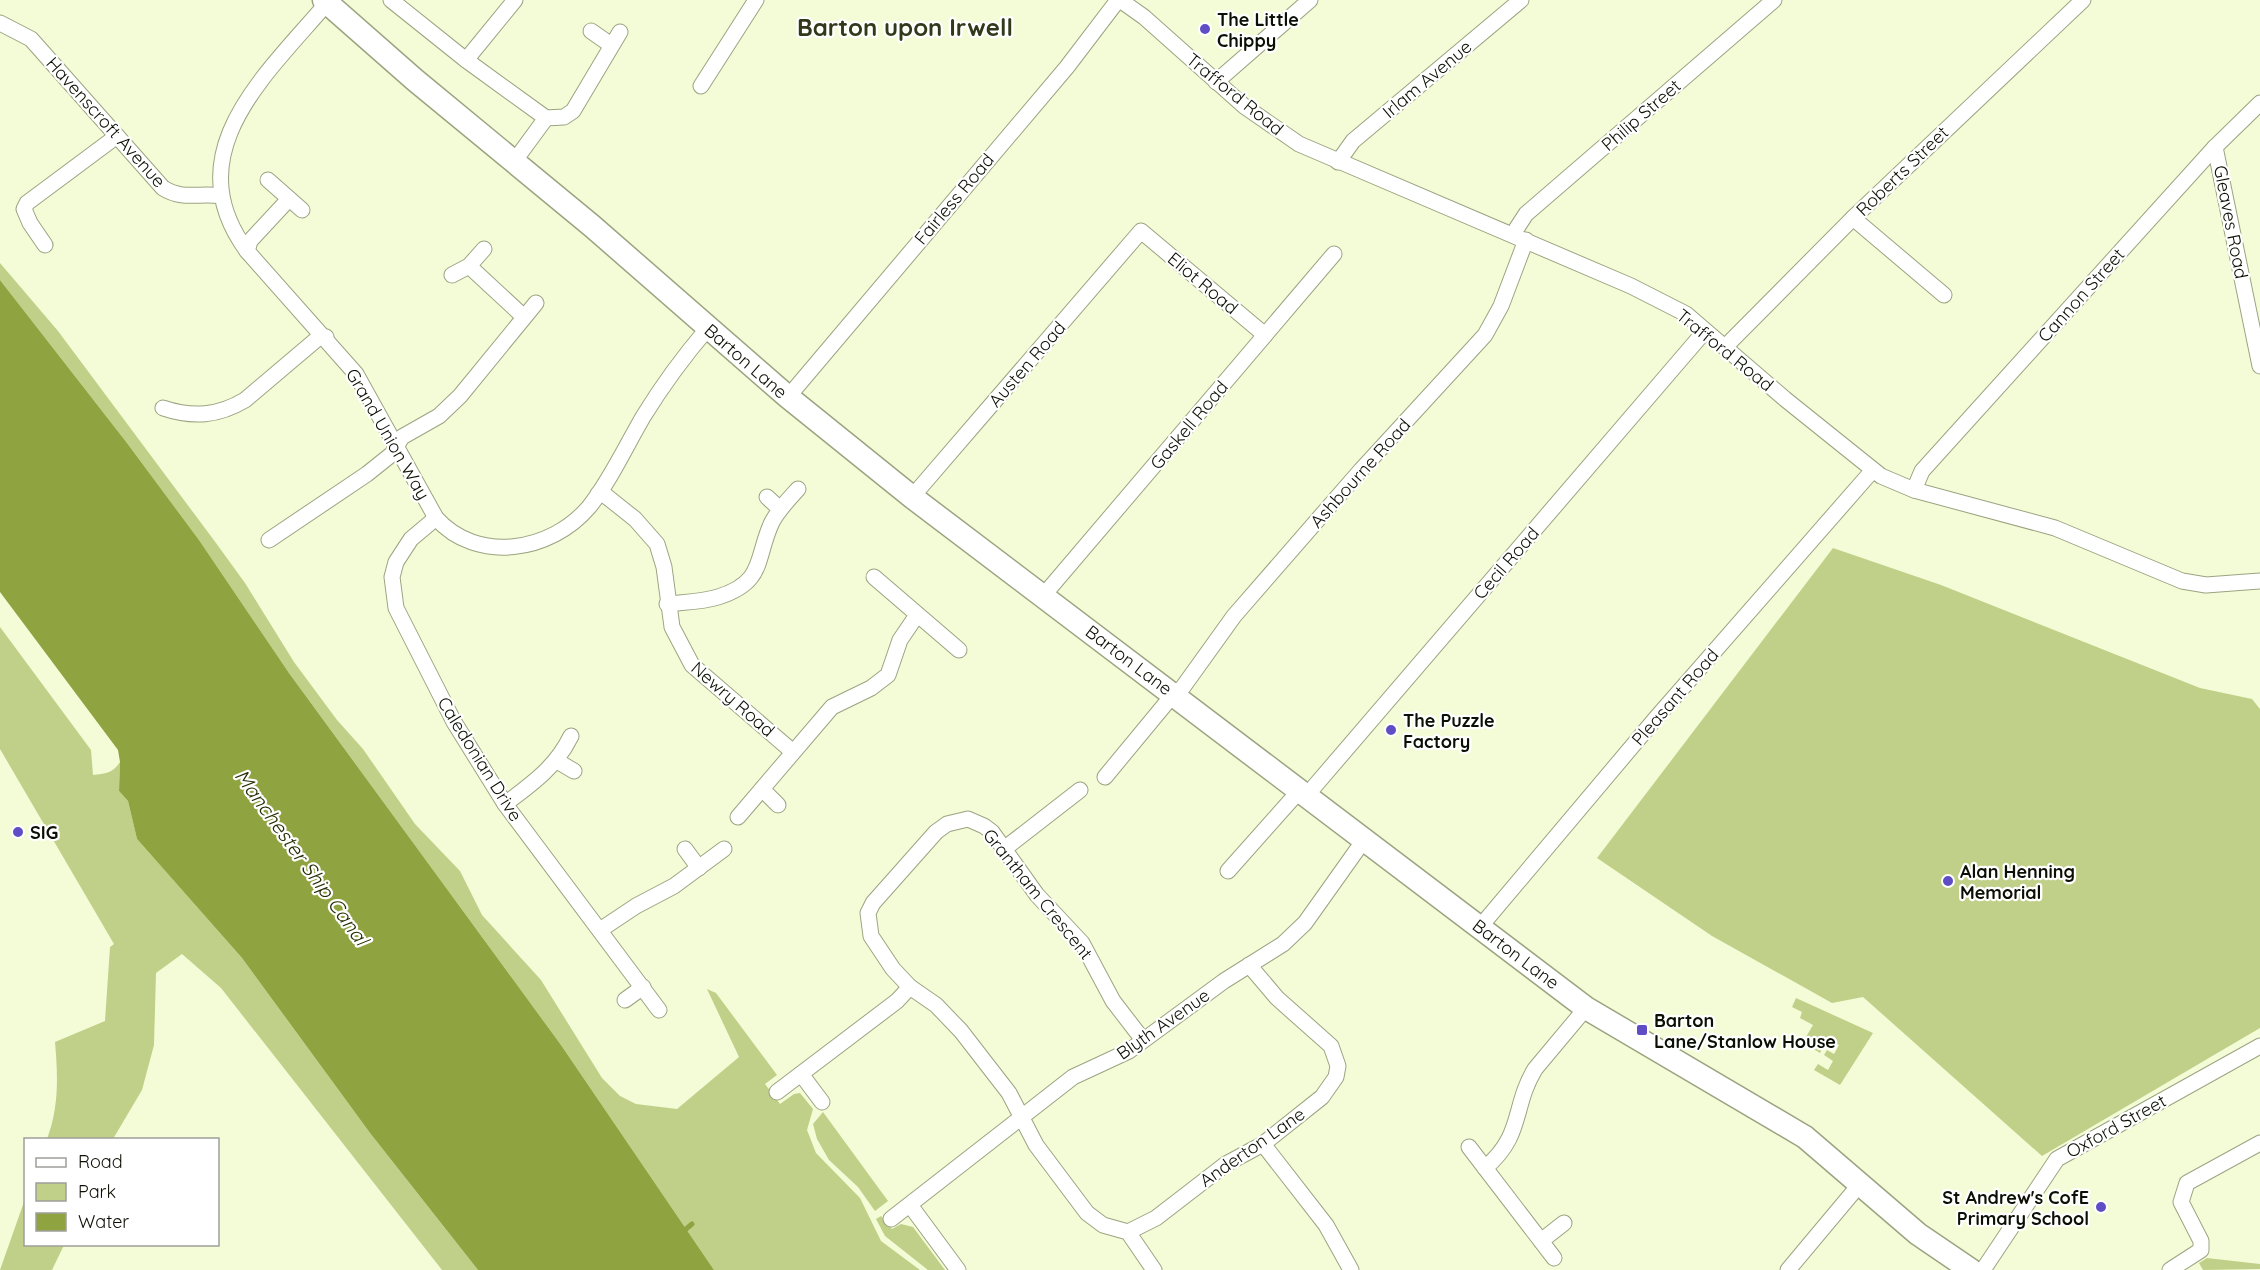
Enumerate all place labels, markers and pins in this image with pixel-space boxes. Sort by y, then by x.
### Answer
place label: The Little Chippy [1217,8,1299,52]
marker: The Little Chippy [1198,22,1212,36]
place label: The Puzzle Factory [1403,709,1495,753]
marker: The Puzzle Factory [1384,723,1398,737]
place label: SIG [30,821,58,844]
marker: SIG [11,825,25,839]
place label: Alan Henning Memorial [1960,860,2075,904]
marker: Alan Henning Memorial [1941,874,1955,888]
place label: Barton Lane/Stanlow House [1654,1009,1836,1053]
marker: Barton Lane/Stanlow House [1635,1023,1649,1037]
place label: St Andrew's CofE Primary School [1942,1186,2089,1230]
marker: St Andrew's CofE Primary School [2094,1200,2108,1214]

